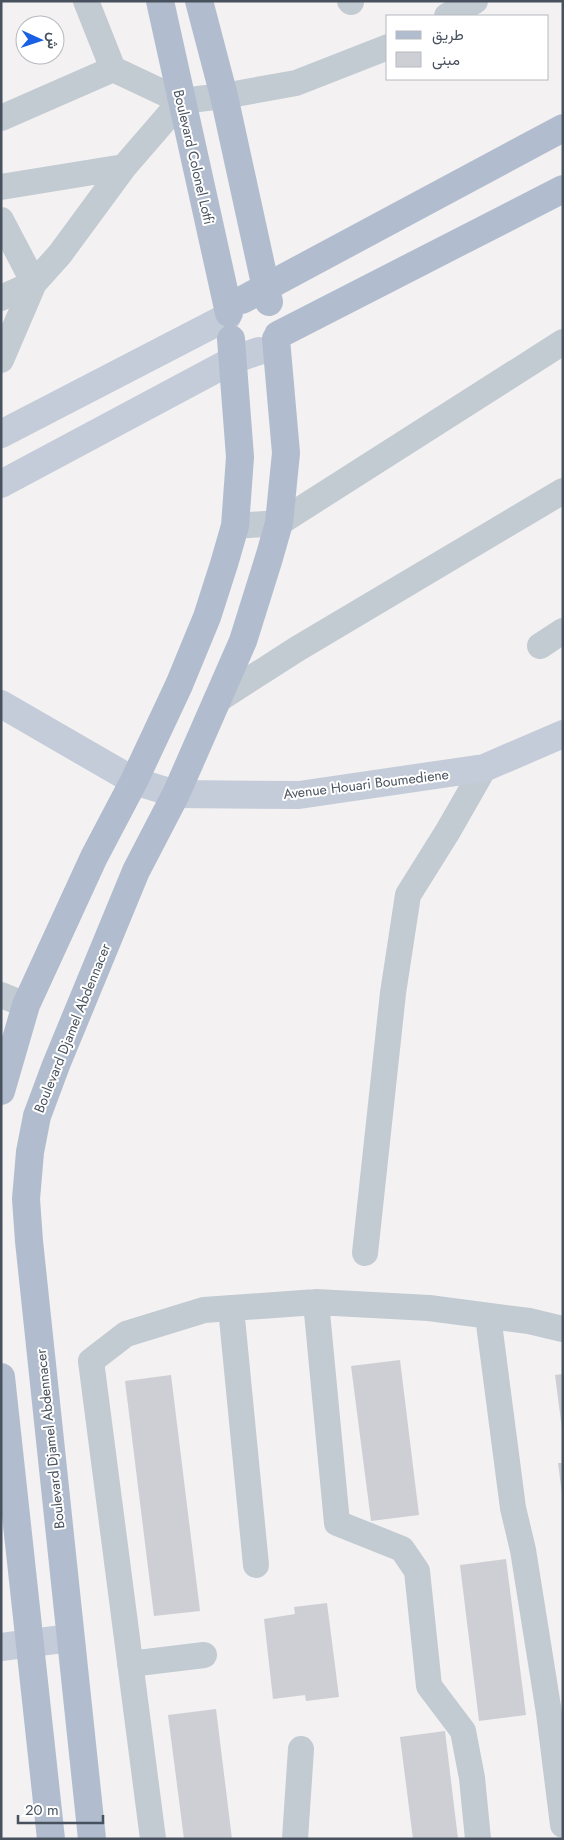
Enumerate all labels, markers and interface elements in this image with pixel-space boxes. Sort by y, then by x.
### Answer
north arrow [15,15,65,65]
legend [386,15,549,80]
text: طريق [432,24,464,46]
text: ش [43,32,63,50]
text: مبنى [432,49,460,71]
street label: Boulevard Colonel Lotfi [169,88,219,226]
street label: Avenue Houari Boumediene [282,764,450,804]
street label: Boulevard Djamel Abdennacer [29,940,115,1116]
street label: Boulevard Djamel Abdennacer [31,1348,69,1530]
scale bar [18,1792,102,1824]
text: 20 m [25,1799,59,1821]

